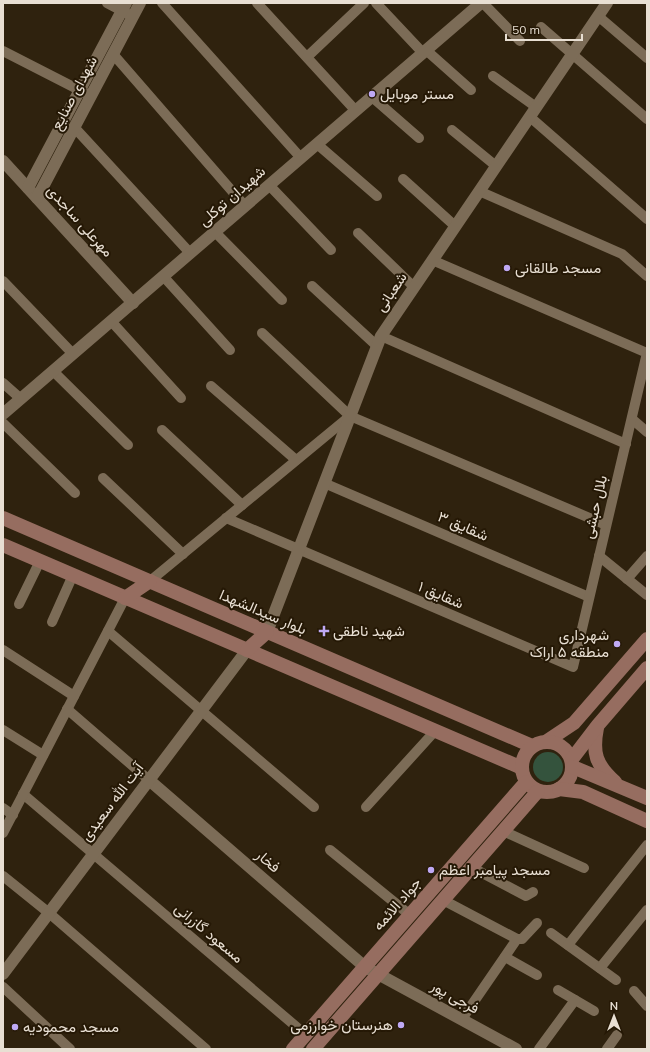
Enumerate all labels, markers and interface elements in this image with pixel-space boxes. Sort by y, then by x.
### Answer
scale bar [506,16,582,42]
text: 50 m [512,22,540,37]
street label: شهدای صنایع [46,52,103,134]
place label: مستر موبایل [380,84,454,103]
marker: مستر موبایل [367,89,377,99]
street label: شهیدان توکلی [194,161,270,231]
street label: مهرعلی ساجدی [42,181,118,261]
place label: مسجد طالقانی [515,258,601,278]
marker: مسجد طالقانی [502,263,512,273]
street label: شعبانی [371,268,412,316]
street label: بلال حبشی [578,473,612,541]
street label: شقایق ۳ [435,506,492,546]
street label: شقایق ۱ [415,576,467,614]
street label: بلوار سیدالشهدا [217,585,310,638]
place label: شهید ناطقی [333,621,405,641]
marker: شهید ناطقی [318,625,330,637]
place label: شهرداری منطقه ۵ اراک [530,625,609,661]
marker: شهرداری منطقه ۵ اراک [612,639,622,649]
street label: آیت الله سعیدی [76,758,149,845]
street label: فخار [251,844,285,876]
place label: مسجد پیامبر اعظم [439,860,550,880]
marker: مسجد پیامبر اعظم [426,865,436,875]
street label: جواد الائمه [368,873,425,934]
street label: مسعود گازرانی [170,898,248,968]
street label: فرجی پور [426,975,483,1019]
north arrow [594,996,634,1036]
text: N [610,999,618,1013]
place label: هنرستان خوارزمی [290,1015,393,1035]
place label: مسجد محمودیه [23,1017,119,1036]
marker: هنرستان خوارزمی [396,1020,406,1030]
marker: مسجد محمودیه [10,1022,20,1032]

